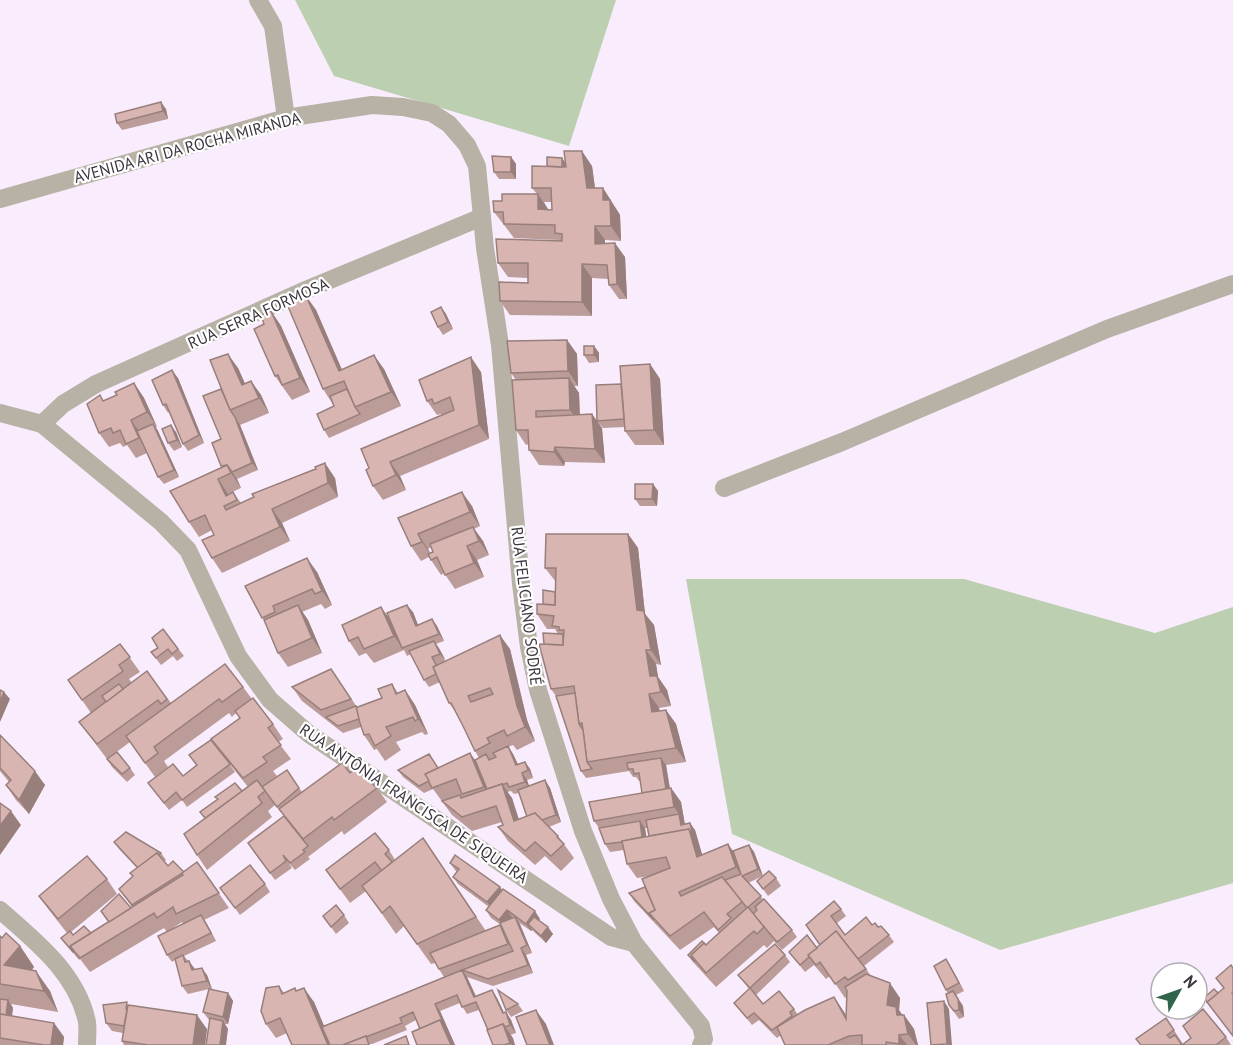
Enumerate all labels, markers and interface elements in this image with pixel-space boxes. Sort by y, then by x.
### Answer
street label: AVENIDA ARI DA ROCHA MIRANDA [72,107,303,187]
street label: RUA SERRA FORMOSA [185,273,332,353]
street label: RUA FELICIANO SODRÉ [507,525,547,687]
street label: RUA ANTÔNIA FRANCISCA DE SIQUEIRA [296,719,532,887]
north arrow [1149,961,1209,1021]
text: N [1179,971,1202,992]

